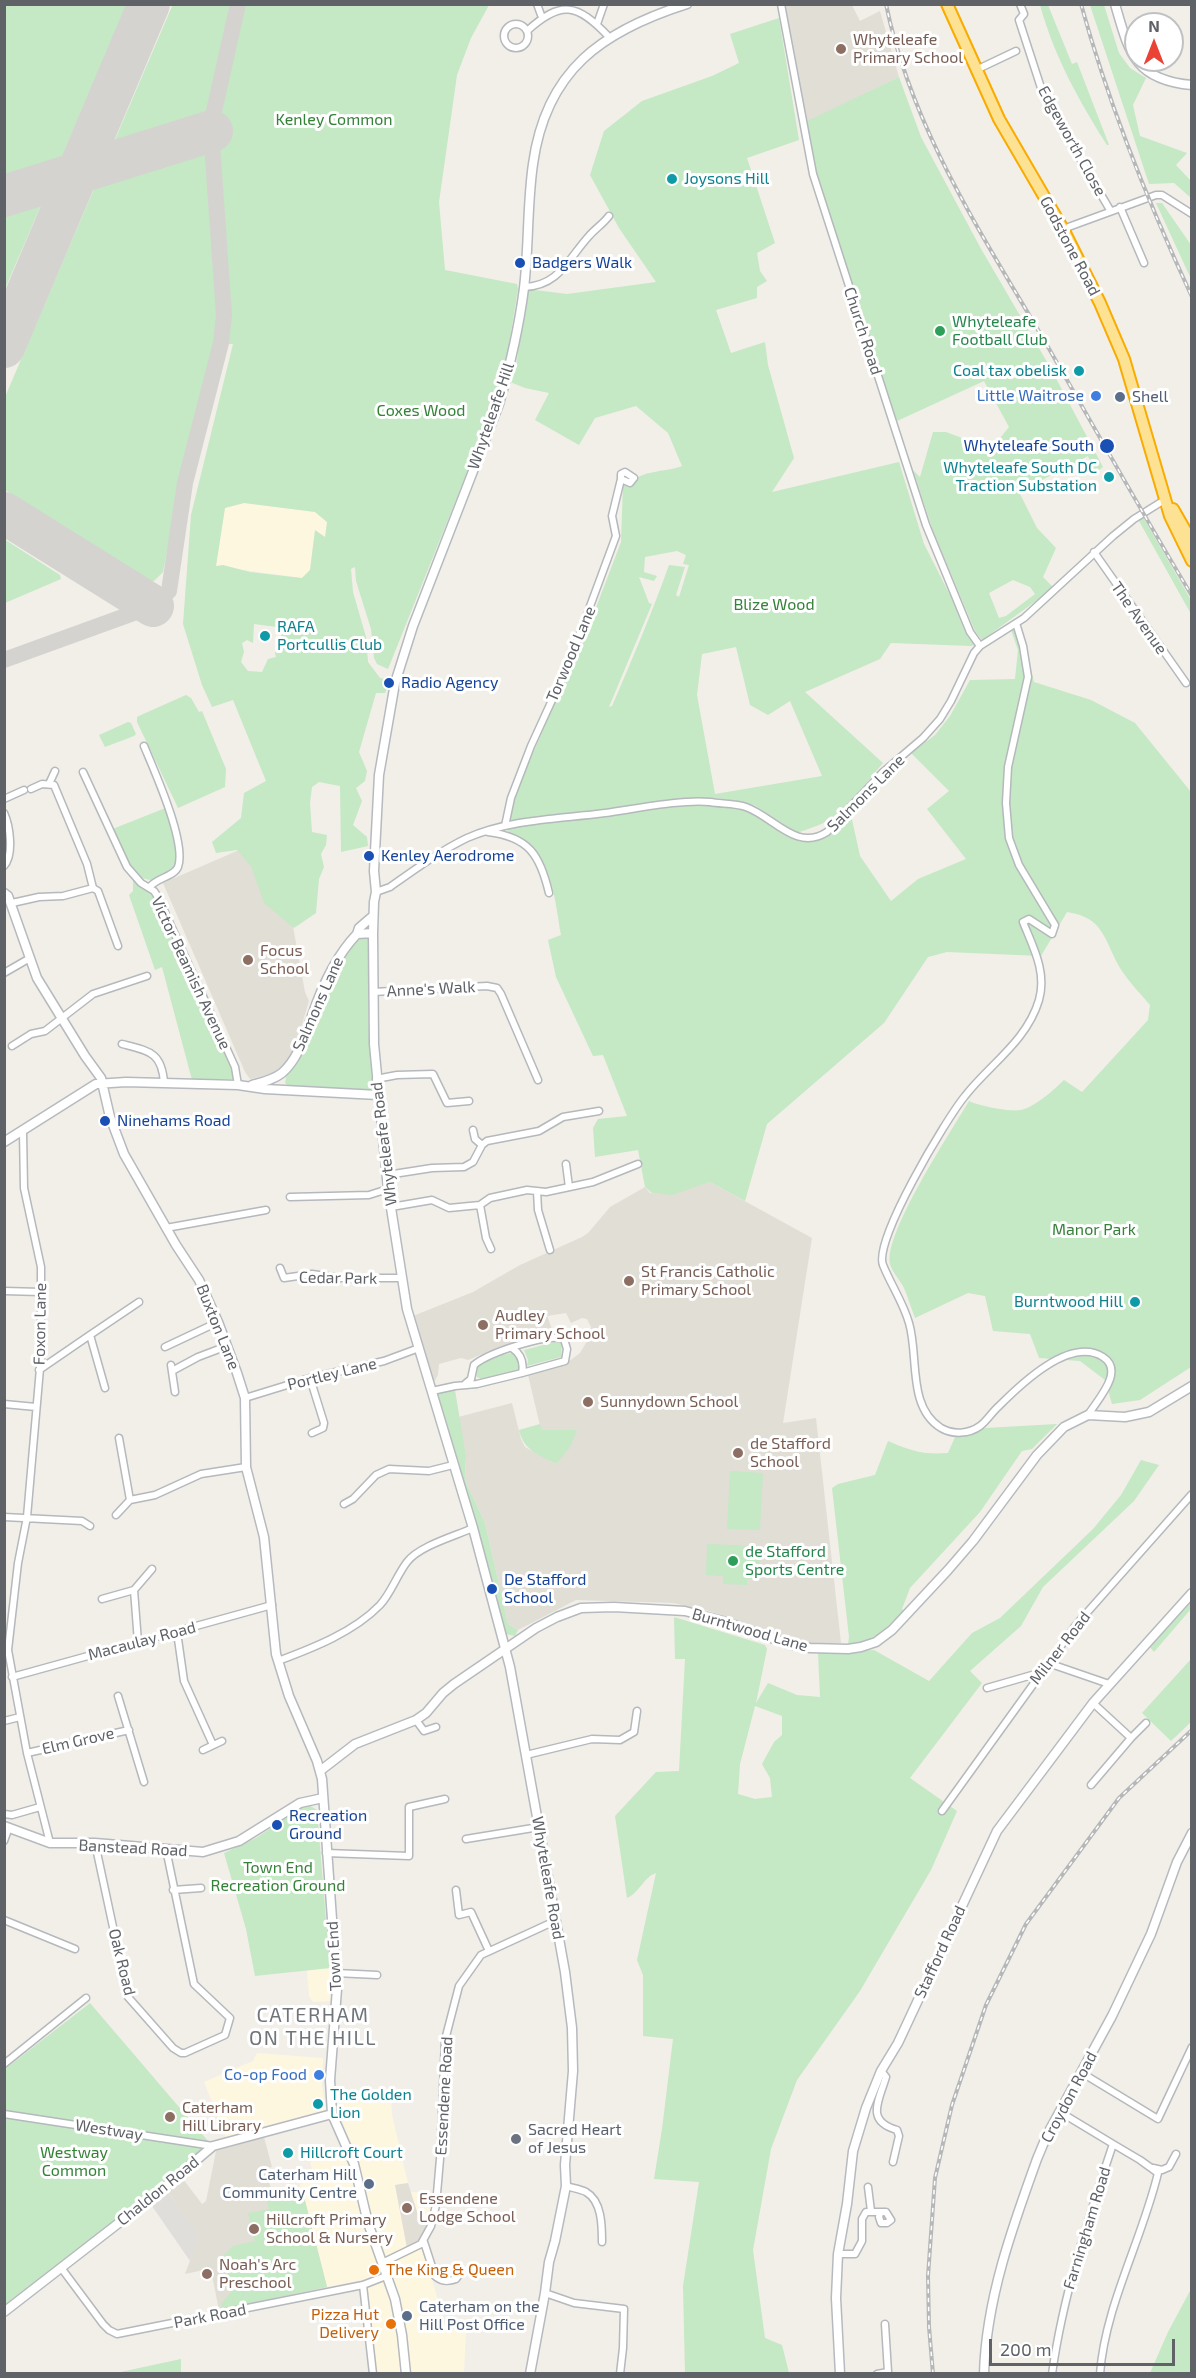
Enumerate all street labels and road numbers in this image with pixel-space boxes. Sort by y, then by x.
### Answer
street label: Edgeworth Close [1034,83,1110,199]
street label: Godstone Road [1036,193,1104,299]
street label: Church Road [840,285,886,377]
street label: Whyteleafe Hill [464,360,518,472]
street label: The Avenue [1107,578,1171,658]
street label: Torwood Lane [542,603,600,705]
street label: Salmons Lane [823,750,909,836]
street label: Victor Beamish Avenue [147,893,235,1053]
street label: Salmons Lane [289,954,347,1054]
street label: Anne's Walk [386,977,476,1001]
street label: Whyteleafe Road [367,1081,401,1207]
street label: Cedar Park [299,1268,377,1288]
street label: Buxton Lane [192,1281,244,1373]
street label: Foxon Lane [30,1283,50,1365]
street label: Portley Lane [285,1354,379,1394]
street label: Burntwood Lane [690,1604,810,1656]
street label: Milner Road [1026,1608,1094,1688]
street label: Macaulay Road [86,1617,198,1665]
street label: Elm Grove [40,1723,116,1759]
street label: Whyteleafe Road [528,1815,568,1941]
street label: Banstead Road [78,1836,188,1860]
street label: Stafford Road [910,1903,970,2001]
street label: Town End [323,1921,345,1991]
street label: Oak Road [104,1927,140,1997]
street label: Essendene Road [431,2036,457,2156]
street label: Croydon Road [1037,2048,1101,2146]
street label: Westway [74,2115,144,2145]
street label: Chaldon Road [113,2152,203,2230]
street label: Farningham Road [1059,2164,1115,2292]
street label: Park Road [172,2300,248,2332]

